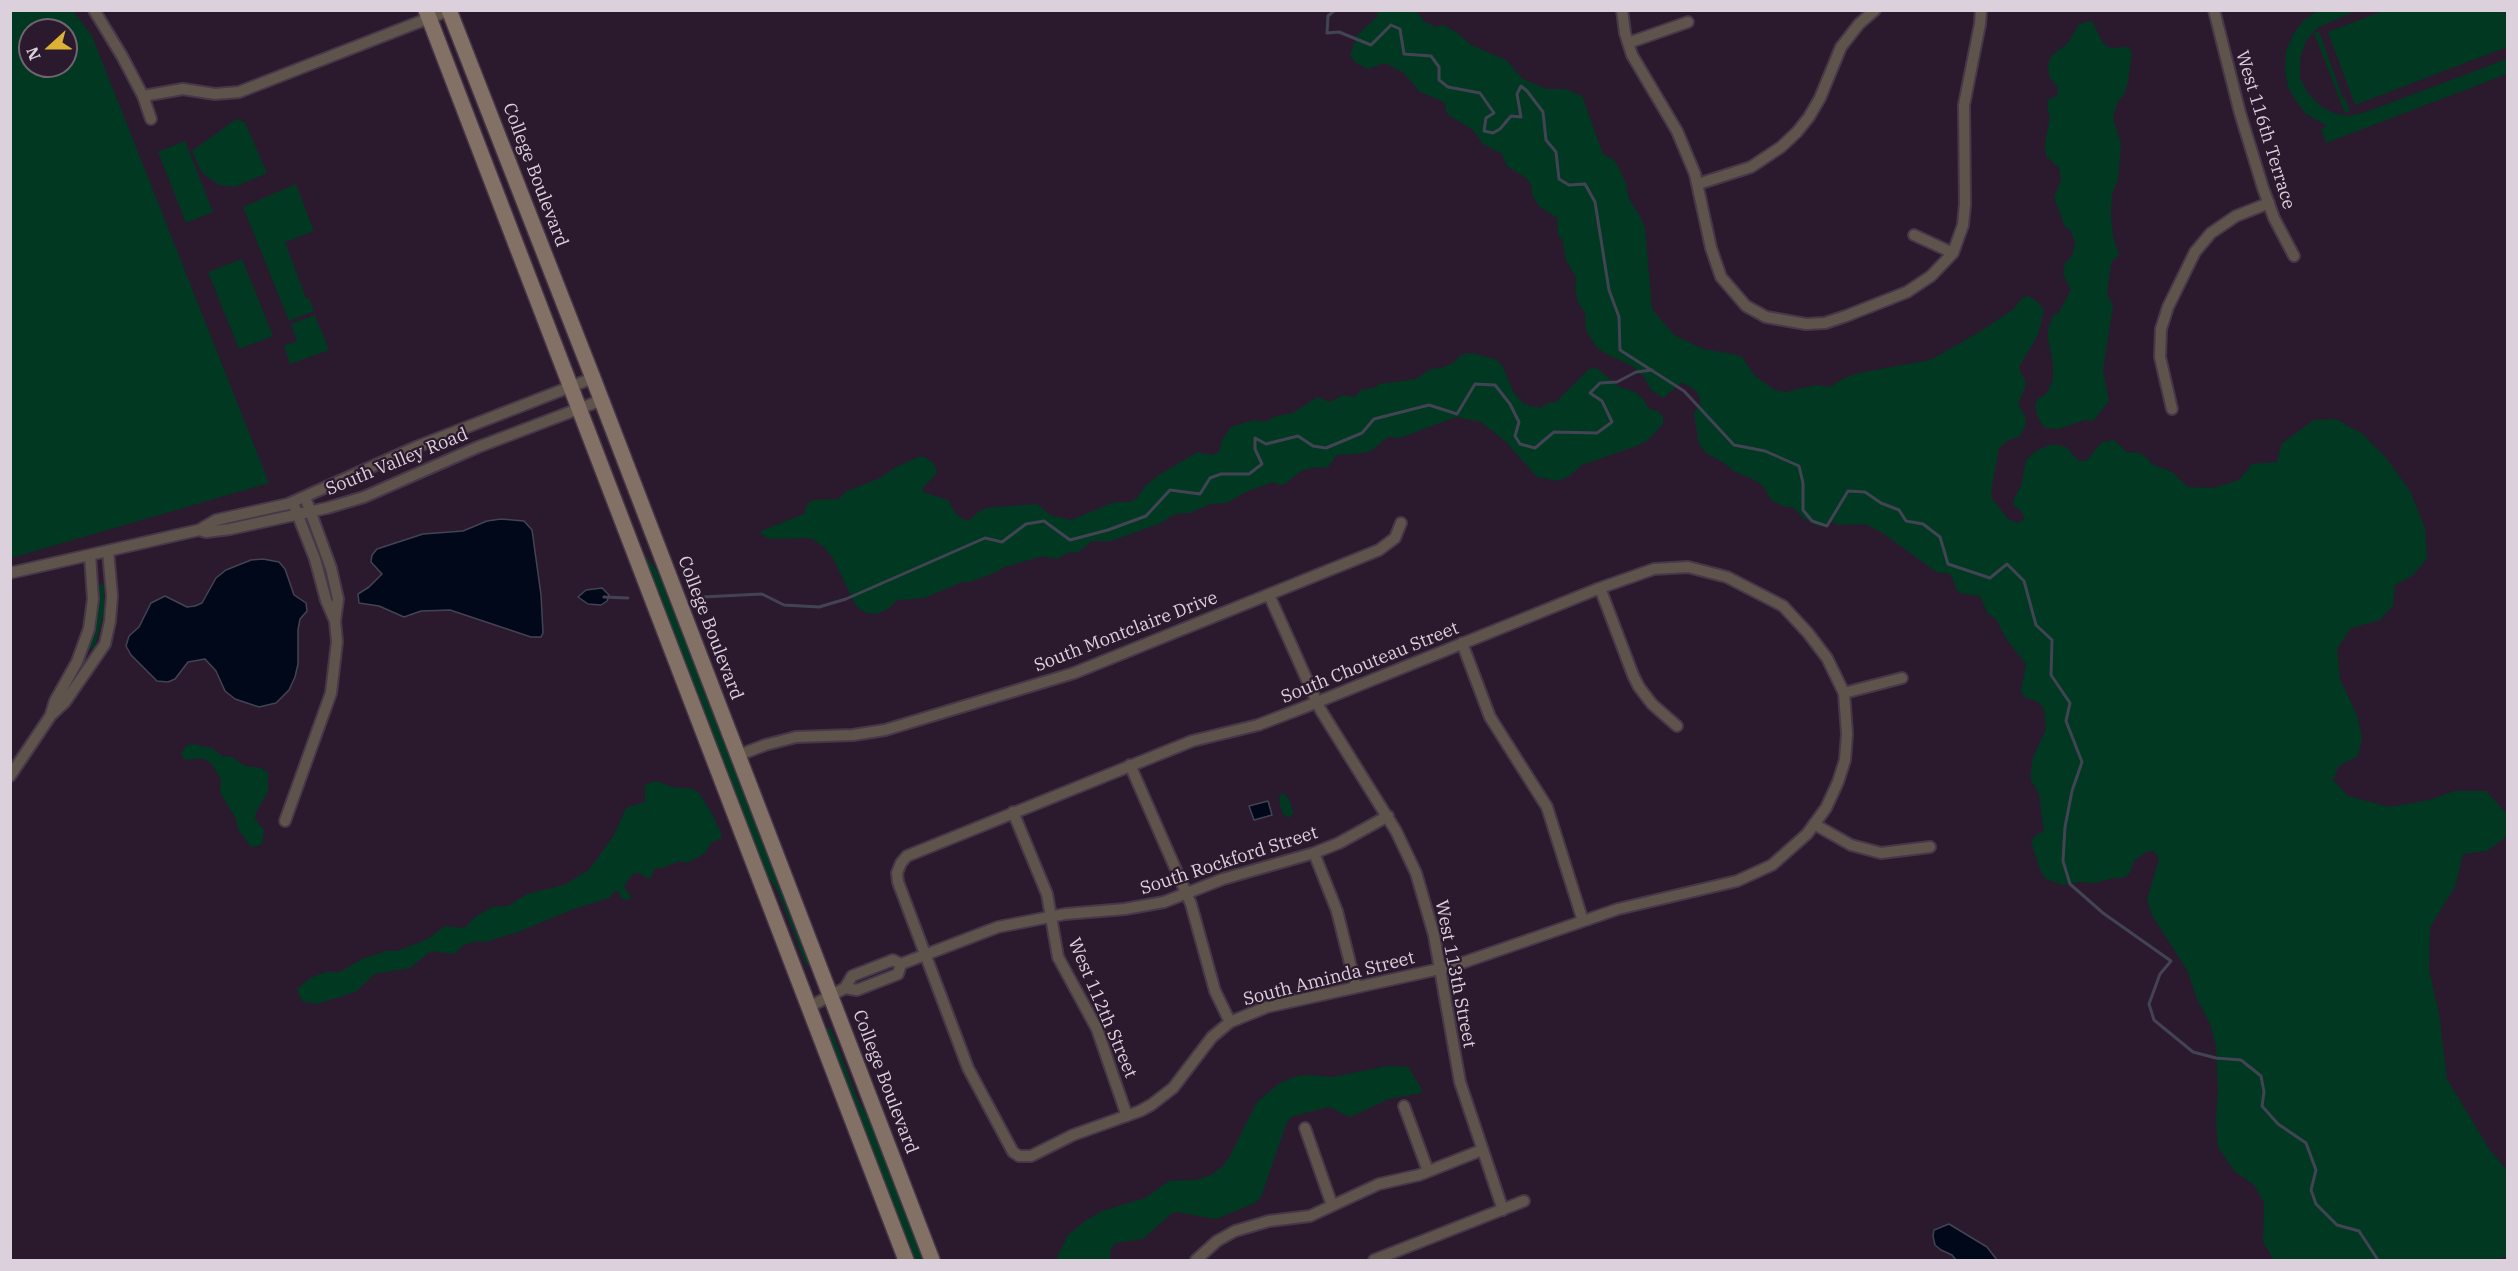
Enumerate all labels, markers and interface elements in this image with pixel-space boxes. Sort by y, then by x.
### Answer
north arrow [18,18,78,78]
text: N [21,44,45,63]
street label: West 116th Terrace [2231,48,2299,212]
street label: College Boulevard [498,100,572,250]
street label: South Valley Road [323,424,471,500]
street label: College Boulevard [673,553,747,703]
street label: South Montclaire Drive [1031,587,1221,677]
street label: South Chouteau Street [1278,617,1462,709]
street label: South Rockford Street [1137,822,1321,900]
street label: West 113th Street [1430,898,1480,1050]
street label: West 112th Street [1063,935,1141,1081]
street label: South Aminda Street [1241,947,1417,1011]
street label: College Boulevard [848,1007,922,1157]

